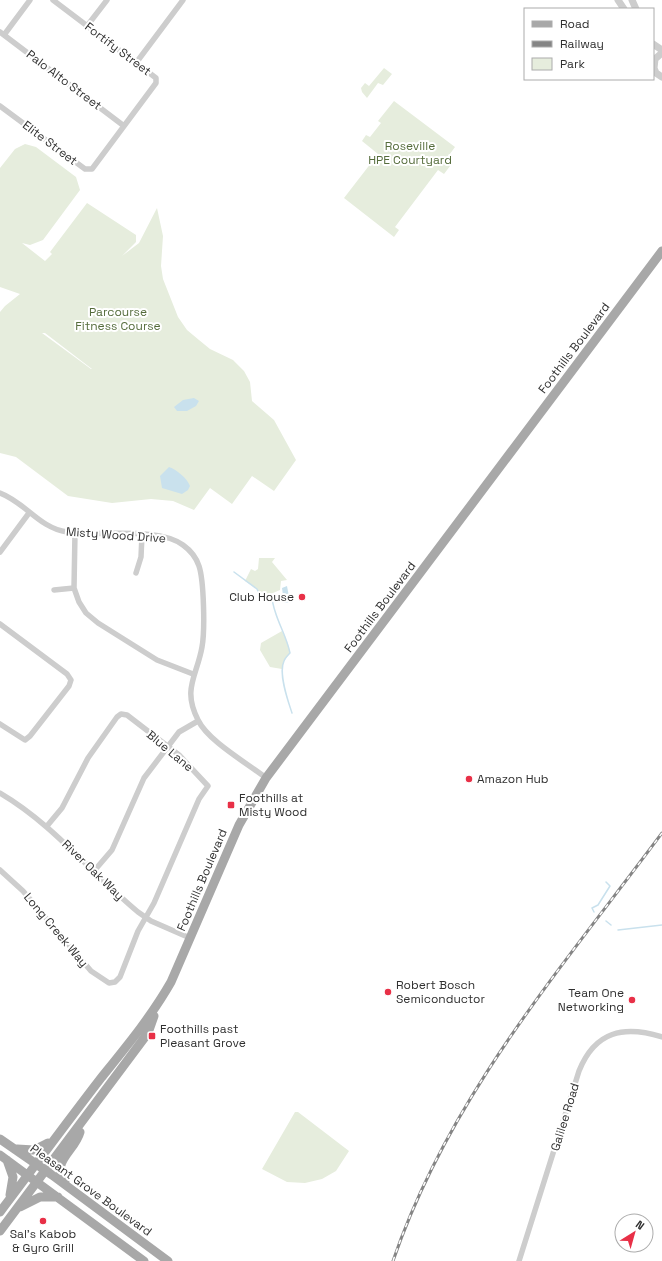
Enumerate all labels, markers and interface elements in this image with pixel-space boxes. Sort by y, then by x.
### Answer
legend [524,8,654,80]
text: Road [560,16,589,32]
street label: Fortify Street [82,19,154,79]
text: Railway [560,36,604,52]
street label: Palo Alto Street [23,46,105,114]
text: Park [560,56,585,72]
street label: Elite Street [19,117,81,169]
park label: Roseville HPE Courtyard [368,138,452,168]
street label: Foothills Boulevard [535,299,613,397]
park label: Parcourse Fitness Course [75,304,161,334]
street label: Misty Wood Drive [66,524,166,546]
street label: Foothills Boulevard [341,558,419,656]
place label: Club House [229,589,294,605]
marker: Club House [297,592,307,602]
street label: Blue Lane [143,727,197,775]
place label: Amazon Hub [477,771,549,787]
marker: Amazon Hub [464,774,474,784]
place label: Foothills at Misty Wood [239,790,307,820]
marker: Foothills at Misty Wood [226,800,236,810]
street label: Foothills Boulevard [173,826,231,934]
street label: River Oak Way [59,836,127,904]
street label: Long Creek Way [20,890,92,970]
place label: Robert Bosch Semiconductor [396,977,485,1007]
place label: Team One Networking [558,985,624,1015]
marker: Robert Bosch Semiconductor [383,987,393,997]
marker: Team One Networking [627,995,637,1005]
place label: Foothills past Pleasant Grove [160,1021,246,1051]
marker: Foothills past Pleasant Grove [147,1031,157,1041]
street label: Galilee Road [547,1081,583,1153]
street label: Pleasant Grove Boulevard [27,1140,155,1240]
north arrow [614,1213,654,1253]
marker: Sal's Kabob & Gyro Grill [38,1216,48,1226]
text: N [633,1217,647,1233]
place label: Sal's Kabob & Gyro Grill [10,1226,77,1256]

